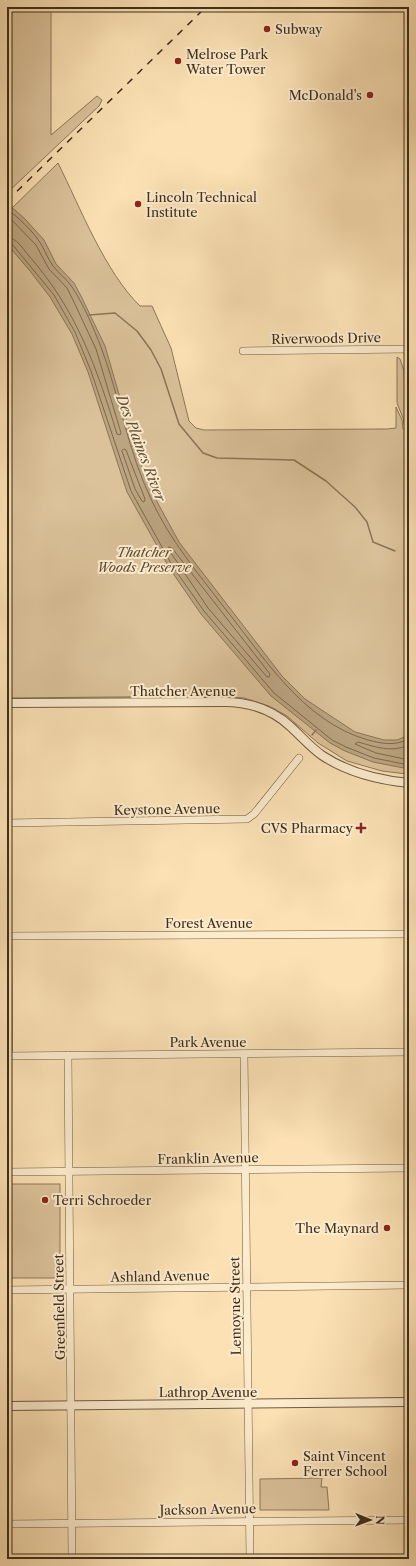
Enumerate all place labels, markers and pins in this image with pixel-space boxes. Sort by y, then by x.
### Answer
place label: Subway [275,21,323,37]
marker: Subway [262,24,272,34]
place label: Melrose Park Water Tower [185,46,268,77]
marker: Melrose Park Water Tower [173,56,183,66]
place label: McDonald's [289,87,362,103]
marker: McDonald's [365,90,375,100]
place label: Lincoln Technical Institute [146,189,257,220]
marker: Lincoln Technical Institute [133,199,143,209]
place label: CVS Pharmacy [261,820,354,836]
marker: CVS Pharmacy [356,823,366,833]
place label: Terri Schroeder [53,1192,152,1208]
marker: Terri Schroeder [40,1195,50,1205]
place label: The Maynard [295,1220,379,1236]
marker: The Maynard [382,1223,392,1233]
place label: Saint Vincent Ferrer School [303,1448,388,1479]
marker: Saint Vincent Ferrer School [290,1458,300,1468]

